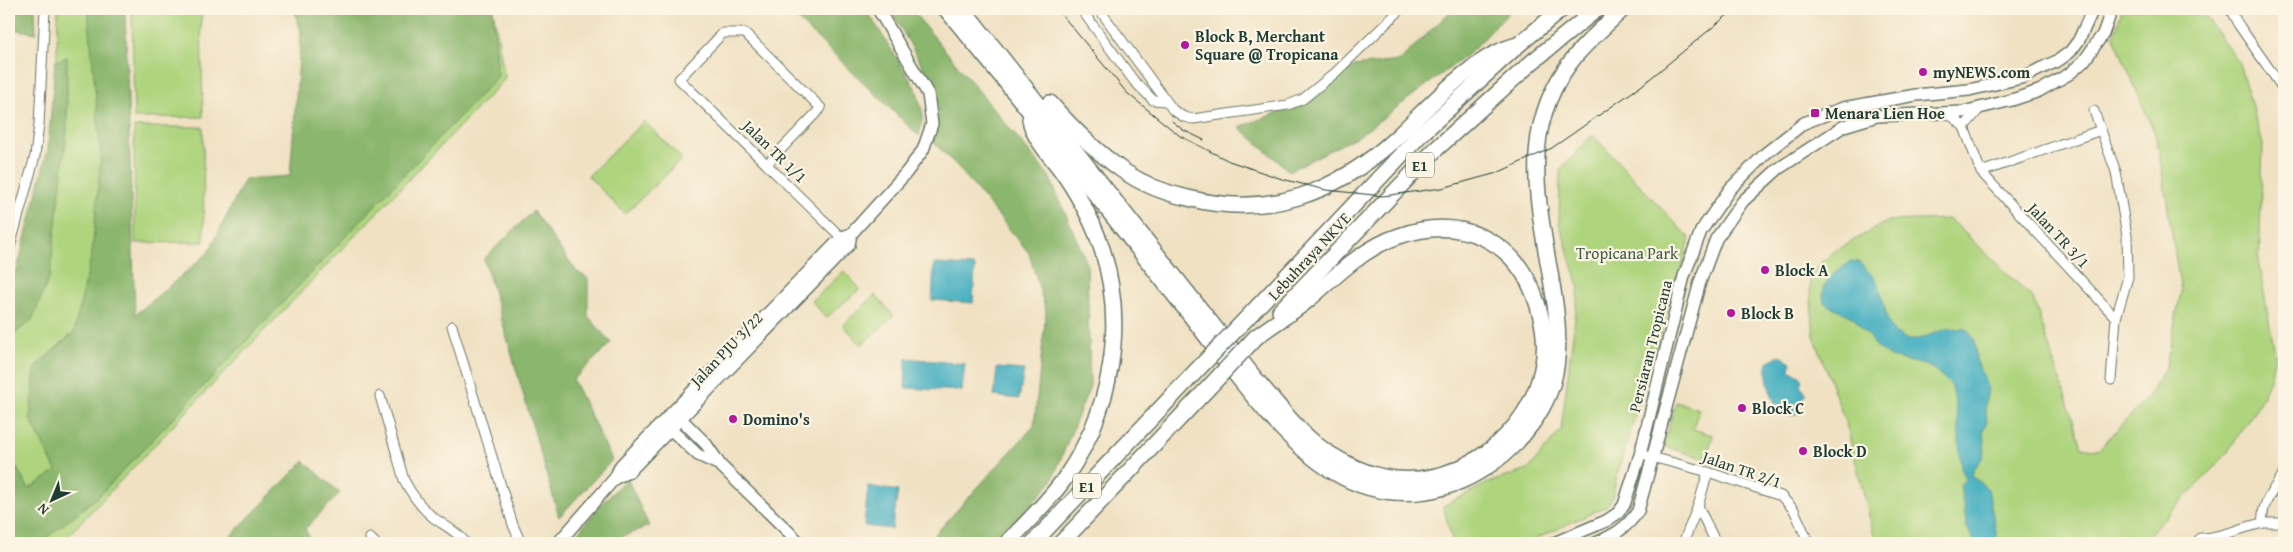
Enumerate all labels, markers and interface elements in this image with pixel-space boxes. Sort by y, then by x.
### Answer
place label: Block B, Merchant Square @ Tropicana [1195,24,1339,66]
marker: Block B, Merchant Square @ Tropicana [1179,39,1191,51]
place label: myNEWS.com [1933,60,2031,84]
marker: myNEWS.com [1917,66,1929,78]
place label: Menara Lien Hoe [1825,101,1945,125]
marker: Menara Lien Hoe [1809,107,1821,119]
street label: Jalan TR 1/1 [736,113,813,188]
road number: E1 [1406,152,1434,178]
street label: Jalan TR 3/1 [2021,195,2096,273]
street label: Lebuhraya NKVE [1262,207,1356,305]
park label: Tropicana Park [1576,241,1679,265]
place label: Block A [1775,258,1829,282]
marker: Block A [1759,264,1771,276]
street label: Persiaran Tropicana [1622,277,1678,415]
place label: Block B [1741,301,1794,325]
street label: Jalan PJU 3/22 [683,306,768,393]
marker: Block B [1725,307,1737,319]
place label: Block C [1752,396,1804,420]
marker: Block C [1736,402,1748,414]
place label: Domino's [743,407,810,431]
marker: Domino's [727,413,739,425]
place label: Block D [1813,439,1867,463]
street label: Jalan TR 2/1 [1698,444,1785,494]
marker: Block D [1797,445,1809,457]
north arrow [28,474,78,524]
road number: E1 [1073,474,1101,498]
text: N [32,498,53,520]

